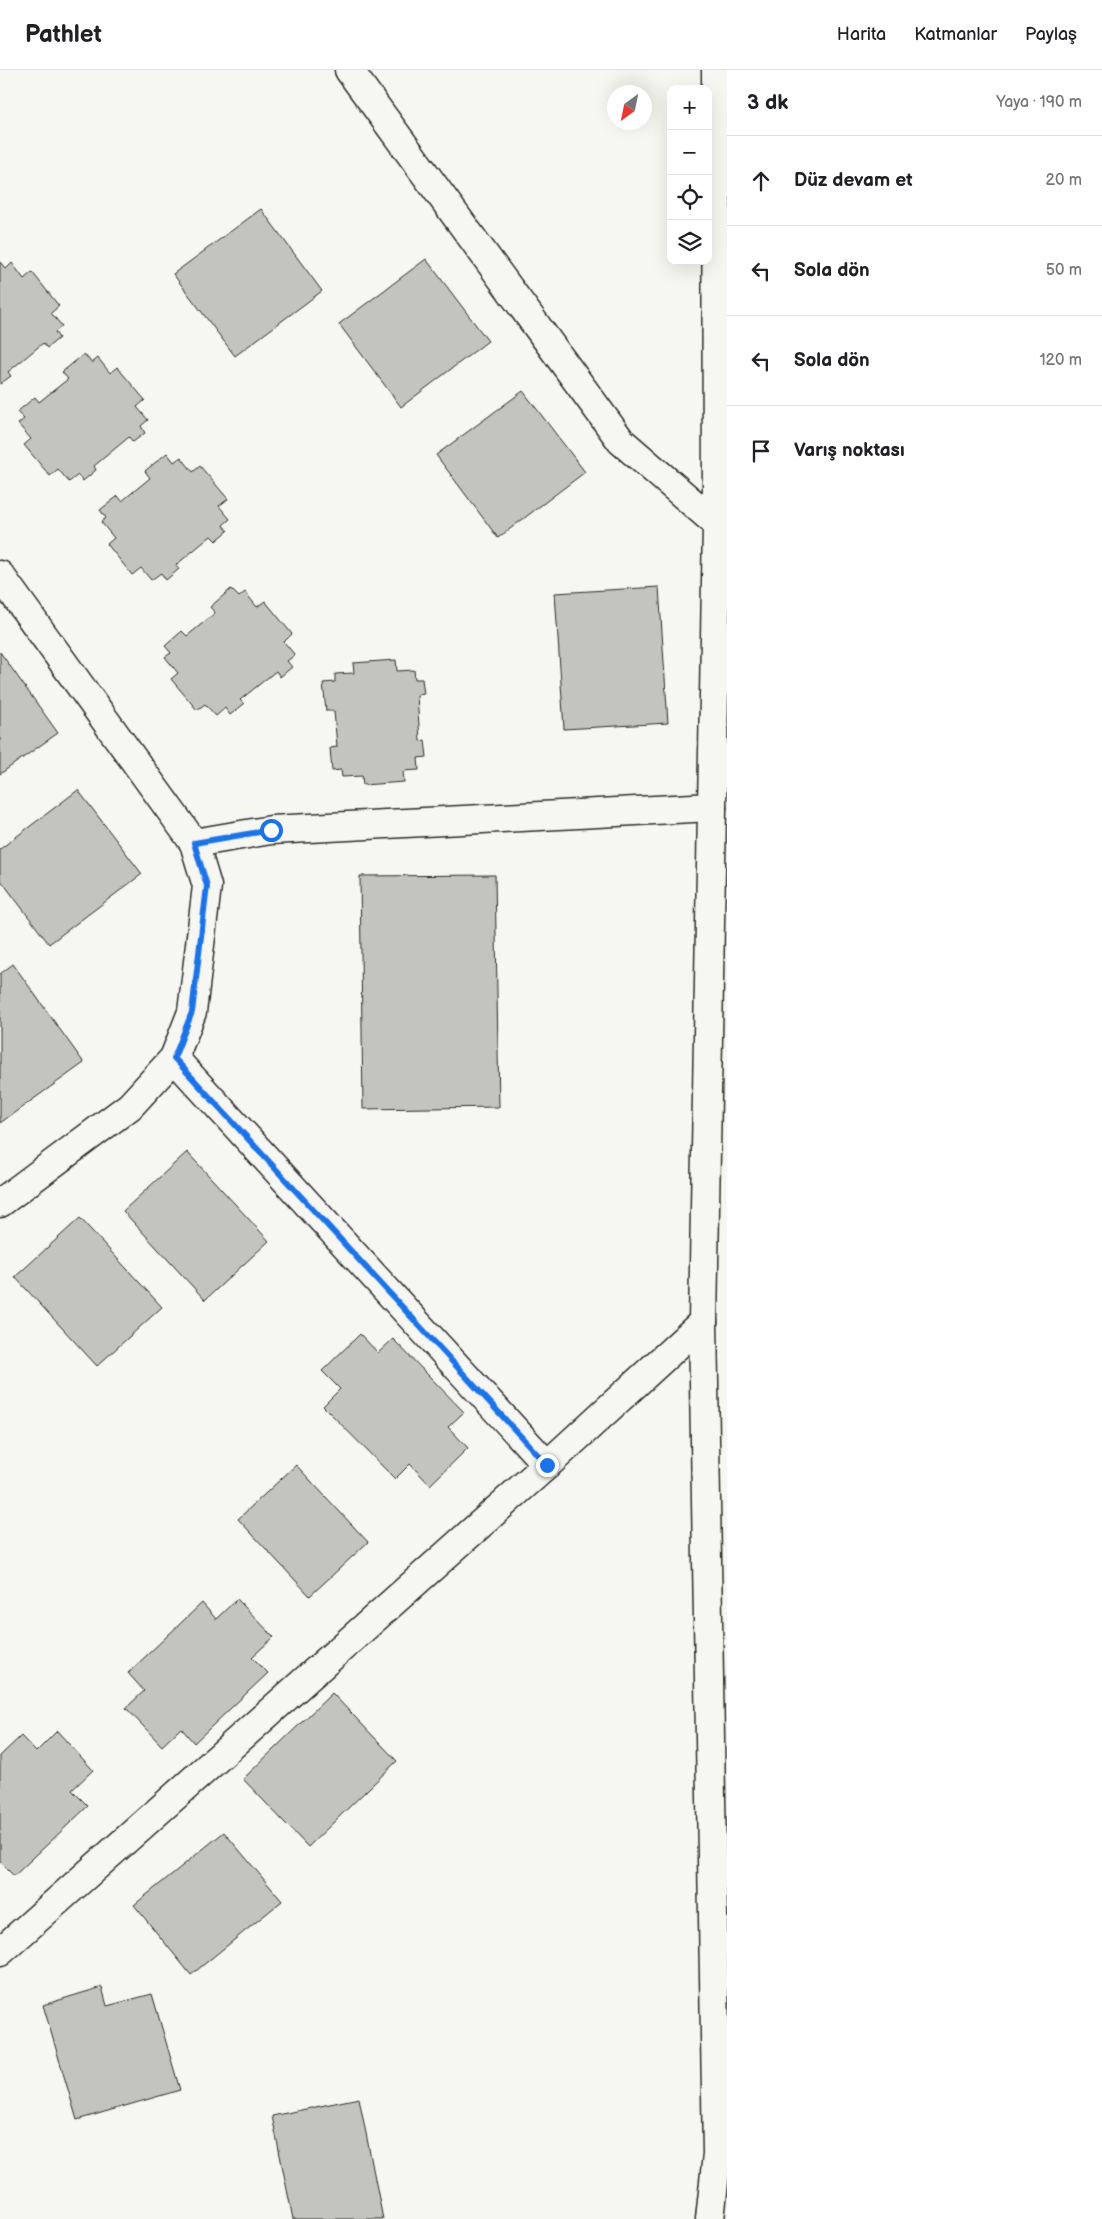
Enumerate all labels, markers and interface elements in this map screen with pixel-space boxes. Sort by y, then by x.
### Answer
text: Pathlet [25,20,102,49]
text: Harita [837,24,886,45]
text: Katmanlar [914,24,997,45]
text: Paylaş [1025,24,1077,45]
north arrow [607,85,652,130]
map controls [667,85,712,265]
button: + [667,85,712,130]
text: 3 dk [747,90,788,115]
text: Yaya · 190 m [996,93,1082,112]
button: − [667,130,712,175]
icon: ahead [747,167,775,195]
text: Düz devam et [794,169,913,192]
text: 20 m [1046,171,1082,190]
button: locate [667,175,712,220]
button: layers [667,220,712,265]
icon: left [747,257,775,285]
text: Sola dön [794,259,870,282]
text: 50 m [1046,261,1082,280]
icon: left [747,347,775,375]
text: Sola dön [794,349,870,372]
text: 120 m [1039,351,1082,370]
icon: arrive [747,437,775,465]
text: Varış noktası [794,439,905,462]
route start [260,819,283,842]
route end [536,1454,559,1477]

